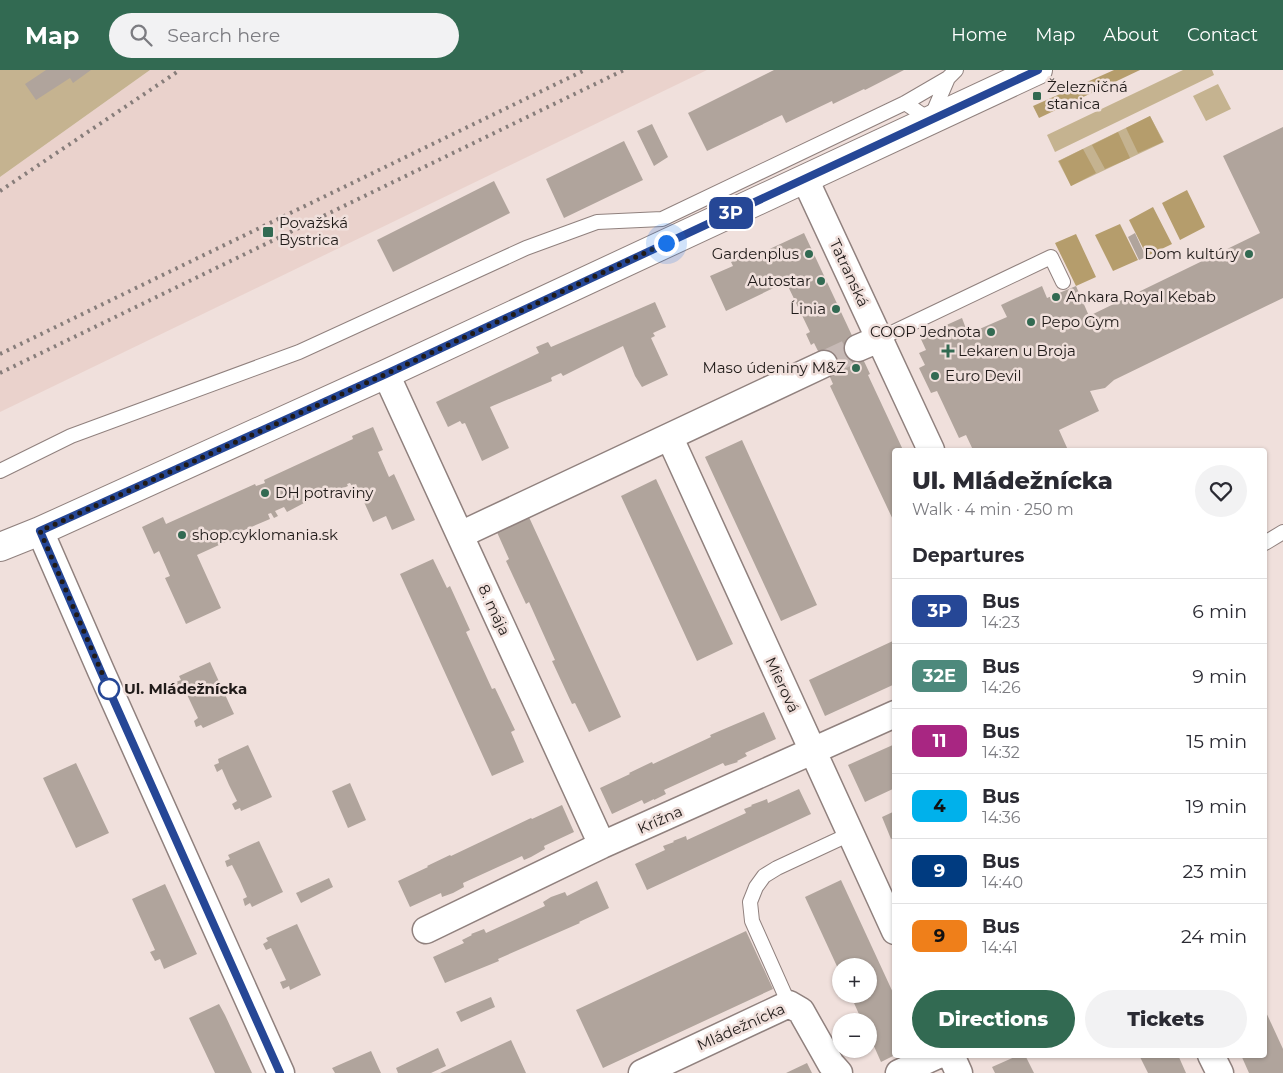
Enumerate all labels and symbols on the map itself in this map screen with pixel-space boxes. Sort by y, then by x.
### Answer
place label: Železničná stanica [1047,77,1128,113]
marker: Železničná stanica [1031,90,1043,102]
line badge: 3P [708,197,754,229]
place label: Považská Bystrica [279,213,348,249]
marker: Považská Bystrica [261,225,275,239]
your location [654,231,679,256]
street label: Tatranská [826,236,873,310]
place label: Gardenplus [712,244,799,263]
place label: Dom kultúry [1144,244,1240,263]
marker: Gardenplus [803,248,815,260]
marker: Dom kultúry [1243,248,1255,260]
place label: Autostar [747,271,811,290]
marker: Autostar [815,275,827,287]
place label: Ankara Royal Kebab [1066,287,1216,306]
marker: Ankara Royal Kebab [1050,291,1062,303]
place label: Ĺinia [790,299,826,318]
marker: Ĺinia [830,303,842,315]
place label: Pepo Gym [1041,312,1120,331]
marker: Pepo Gym [1025,316,1037,328]
place label: COOP Jednota [870,322,981,341]
marker: COOP Jednota [985,326,997,338]
place label: Lekaren u Broja [958,341,1076,360]
marker: Lekaren u Broja [942,345,954,357]
place label: Maso údeniny M&Z [702,358,846,377]
marker: Maso údeniny M&Z [850,362,862,374]
place label: Euro Devil [945,366,1022,385]
marker: Euro Devil [929,370,941,382]
place label: DH potraviny [275,483,374,502]
marker: DH potraviny [259,487,271,499]
place label: shop.cyklomania.sk [192,525,338,544]
marker: shop.cyklomania.sk [176,529,188,541]
street label: 8. mája [474,581,515,639]
street label: Mierová [761,654,804,716]
marker: Ul. Mládežnícka [98,678,120,700]
place label: Ul. Mládežnícka [124,679,247,698]
street label: Krížna [634,801,685,838]
street label: Mládežnícka [694,999,788,1054]

